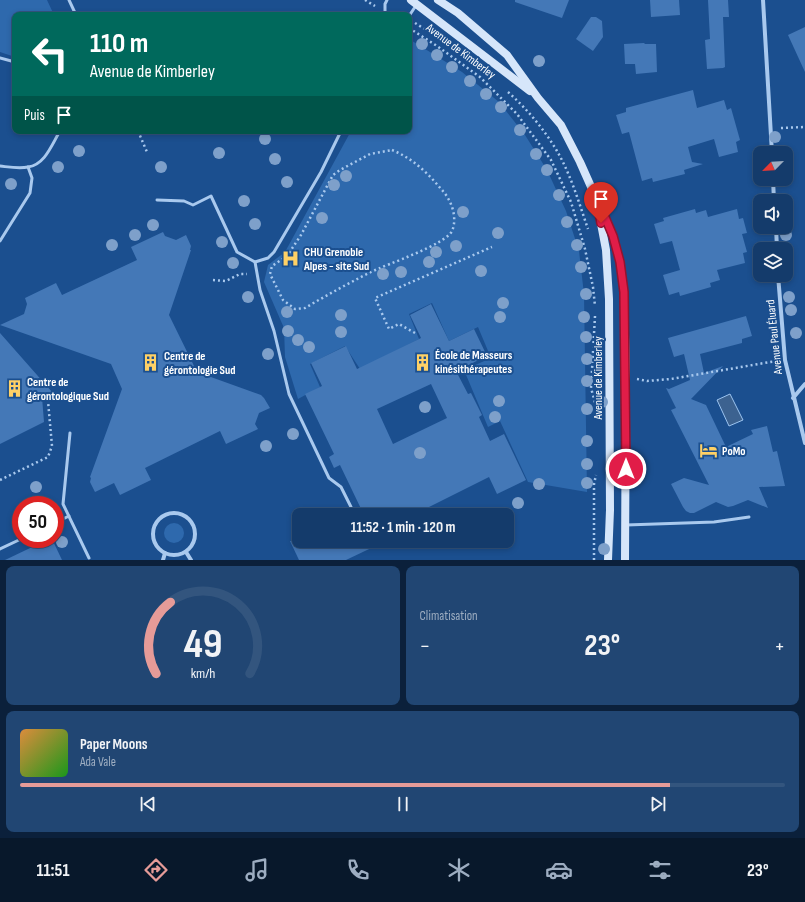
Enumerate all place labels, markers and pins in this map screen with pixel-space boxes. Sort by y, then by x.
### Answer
pin [584,182,618,223]
place label: CHU Grenoble Alpes - site Sud [303,245,369,274]
hospital icon: CHU Grenoble Alpes - site Sud [281,249,301,269]
place label: École de Masseurs kinésithérapeutes [435,348,513,377]
place label: Centre de gérontologie Sud [164,349,235,378]
building icon: École de Masseurs kinésithérapeutes [412,352,432,372]
building icon: Centre de gérontologie Sud [141,353,161,373]
place label: Centre de gérontologique Sud [27,375,109,404]
building icon: Centre de gérontologique Sud [4,379,24,399]
hotel icon: PoMo [699,441,719,461]
place label: PoMo [722,444,745,459]

